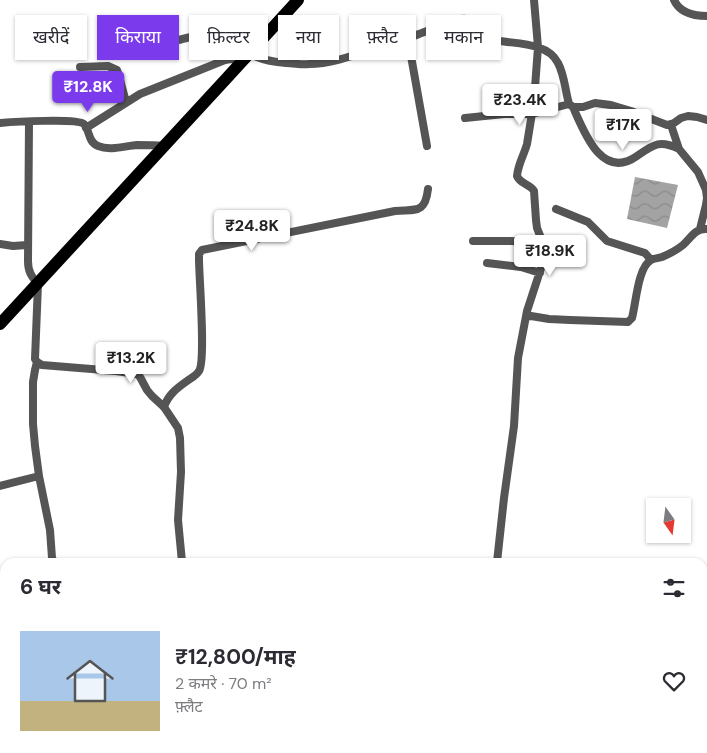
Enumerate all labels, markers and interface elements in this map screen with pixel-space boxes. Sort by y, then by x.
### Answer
chip: खरीदें [15,15,87,60]
chip: किराया [97,15,179,60]
chip: फ़िल्टर [189,15,268,60]
chip: नया [278,15,339,60]
chip: फ़्लैट [349,15,416,60]
chip: मकान [426,15,501,60]
pin: ₹12.8K [47,70,129,113]
text: ₹12.8K [63,76,113,97]
pin: ₹23.4K [479,84,561,126]
text: ₹23.4K [493,89,547,110]
pin: ₹17K [593,108,653,151]
text: ₹17K [606,114,640,135]
pin: ₹24.8K [211,210,293,252]
text: ₹24.8K [225,215,279,236]
pin: ₹18.9K [509,234,591,277]
text: ₹18.9K [525,240,575,261]
pin: ₹13.2K [90,342,172,384]
text: ₹13.2K [106,347,156,368]
north arrow [646,498,691,542]
map controls [646,498,691,543]
text: 6 घर [20,573,61,601]
icon: filters [660,574,688,602]
text: ₹12,800/माह [175,643,296,671]
icon: home [60,651,120,711]
icon: heart [660,667,688,695]
text: 2 कमरे · 70 m² [175,673,272,694]
text: फ़्लैट [175,696,203,717]

